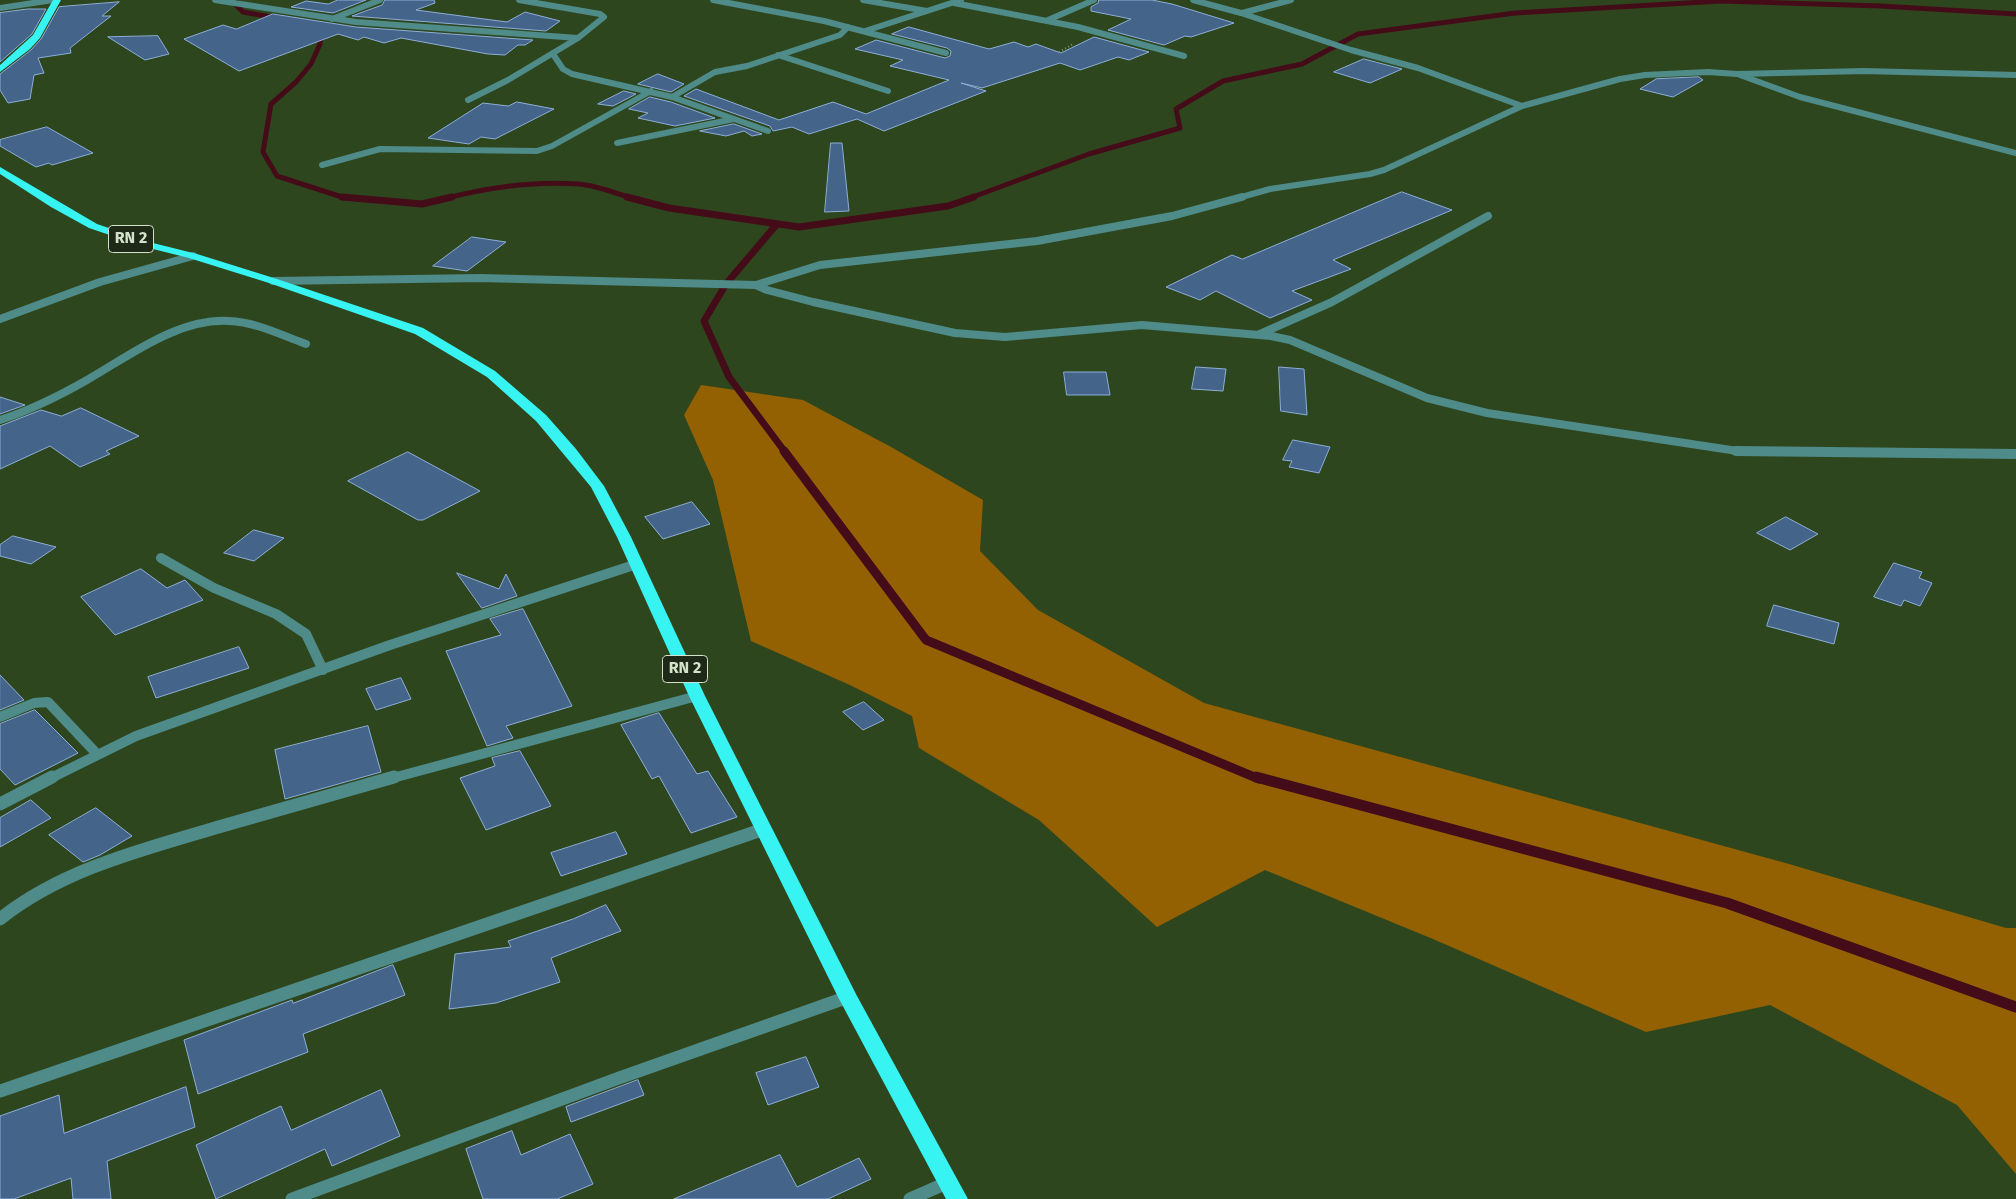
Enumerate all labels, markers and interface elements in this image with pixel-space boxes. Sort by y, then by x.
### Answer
road number: RN 2 [108,225,154,252]
road number: RN 2 [662,656,708,682]

